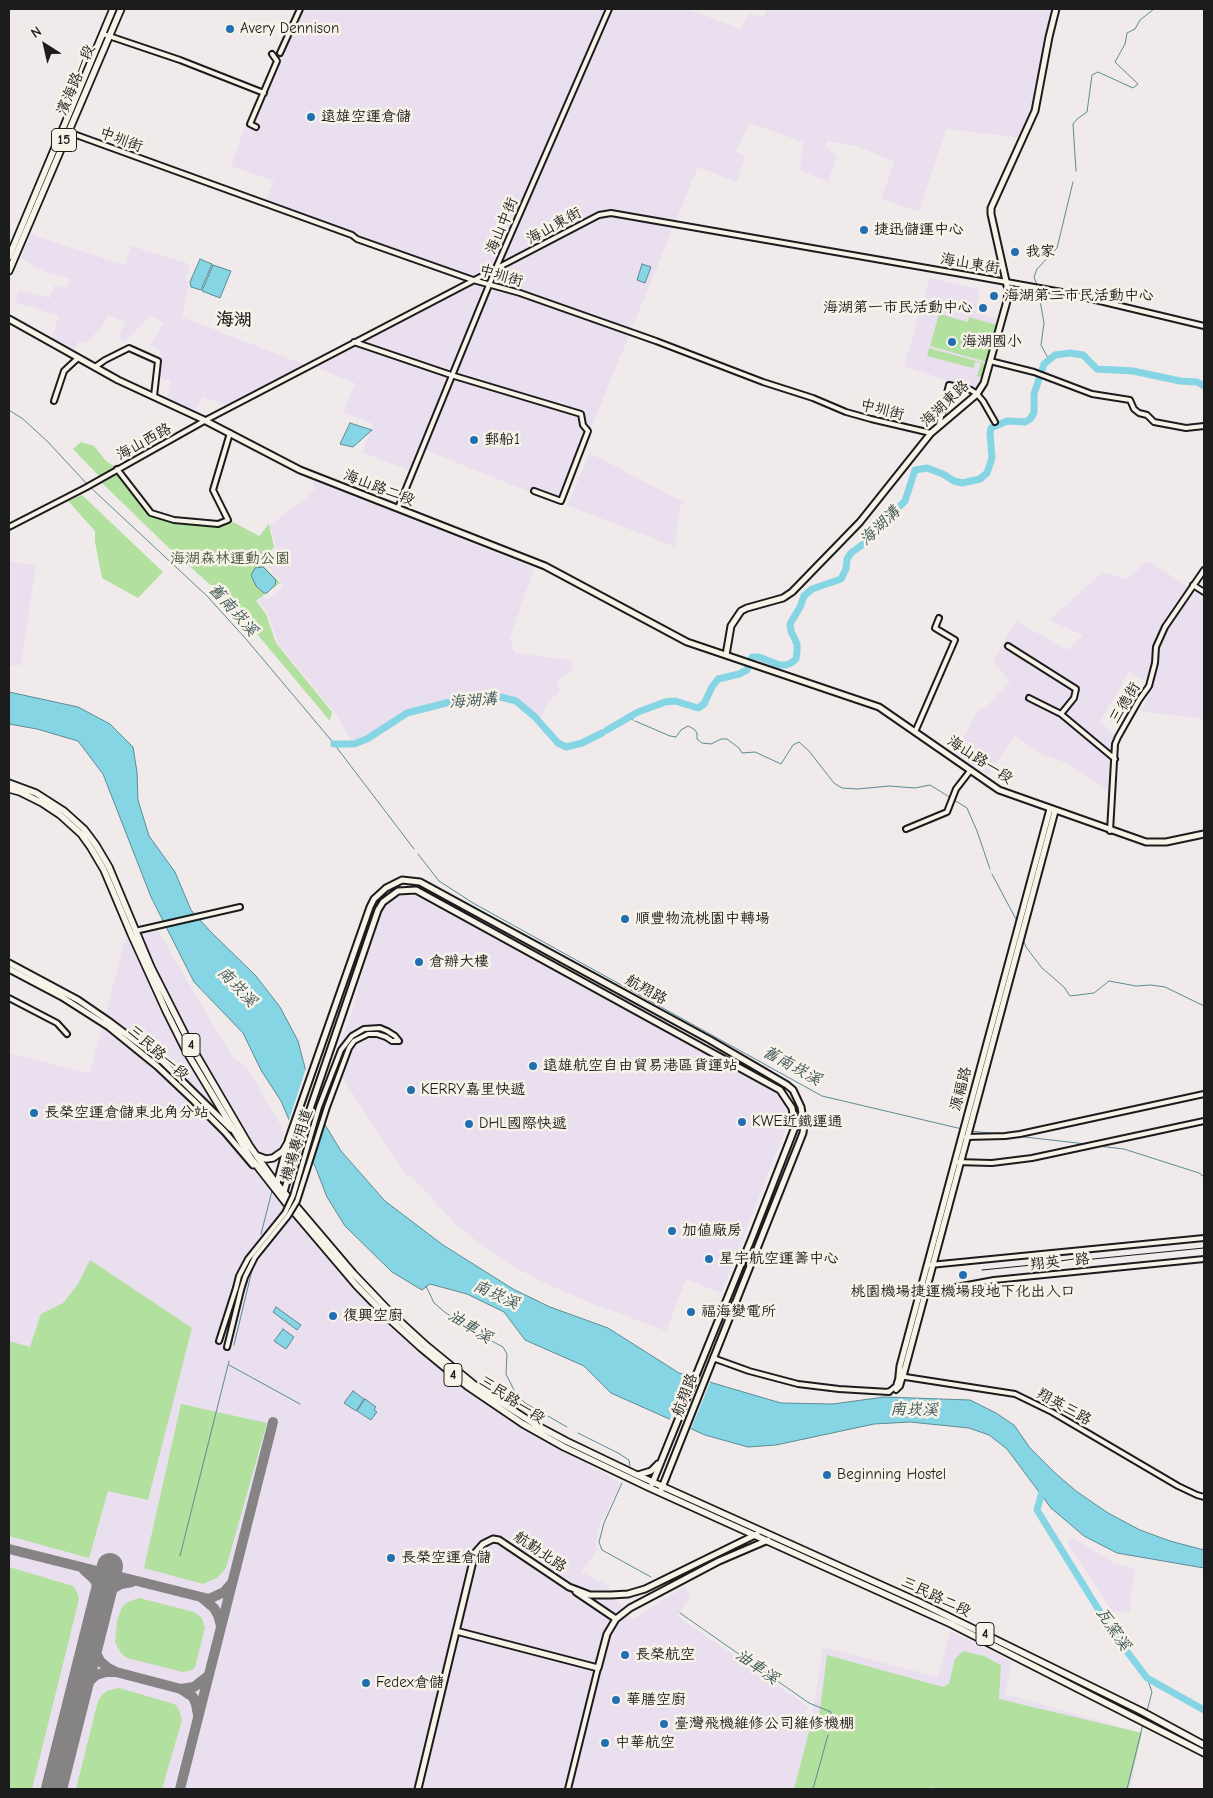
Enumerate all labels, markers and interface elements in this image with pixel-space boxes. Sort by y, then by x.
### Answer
north arrow [20,20,70,70]
place label: Avery Dennison [240,20,339,38]
text: N [27,23,45,42]
marker: Avery Dennison [224,23,236,35]
street label: 濱海路一段 [53,42,99,118]
place label: 遠雄空運倉儲 [321,108,411,126]
marker: 遠雄空運倉儲 [305,111,317,123]
street label: 中圳街 [97,124,145,156]
road number: 15 [52,128,76,152]
street label: 海山中街 [482,195,522,257]
street label: 海山東街 [523,204,585,248]
place label: 捷迅儲運中心 [874,221,964,239]
marker: 捷迅儲運中心 [858,224,870,236]
place label: 我家 [1025,243,1055,261]
marker: 我家 [1009,246,1021,258]
street label: 海山東街 [939,250,1001,278]
street label: 中圳街 [477,261,525,291]
place label: 海湖第二市民活動中心 [1004,287,1154,305]
marker: 海湖第二市民活動中心 [988,290,1000,302]
place label: 海湖第一市民活動中心 [823,299,973,317]
marker: 海湖第一市民活動中心 [977,302,989,314]
district label: 海湖 [216,309,252,331]
place label: 海湖國小 [962,333,1022,351]
marker: 海湖國小 [946,336,958,348]
street label: 海湖東路 [917,377,973,431]
street label: 中圳街 [858,396,906,424]
street label: 海山西路 [113,420,175,464]
place label: 郵船1 [484,431,520,449]
marker: 郵船1 [468,434,480,446]
street label: 海山路二段 [341,466,417,510]
water label: 海湖溝 [856,502,904,550]
park label: 海湖森林運動公園 [170,550,290,568]
water label: 舊南崁溪 [204,580,262,640]
street label: 三德街 [1106,679,1144,727]
water label: 海湖溝 [448,689,498,713]
street label: 海山路一段 [944,732,1016,788]
place label: 順豐物流桃園中轉場 [635,910,770,928]
marker: 順豐物流桃園中轉場 [619,913,631,925]
place label: 倉辦大樓 [429,953,489,971]
marker: 倉辦大樓 [413,956,425,968]
water label: 南崁溪 [213,963,261,1011]
street label: 航翔路 [622,971,670,1009]
street label: 三民路一段 [124,1022,192,1084]
road number: 4 [182,1034,200,1056]
water label: 舊南崁溪 [759,1042,825,1090]
place label: 遠雄航空自由貿易港區貨運站 [543,1057,738,1075]
marker: 遠雄航空自由貿易港區貨運站 [527,1060,539,1072]
street label: 源福路 [946,1065,976,1113]
place label: KERRY嘉里快遞 [421,1081,525,1099]
marker: KERRY嘉里快遞 [405,1084,417,1096]
place label: 長榮空運倉儲東北角分站 [44,1104,209,1122]
marker: 長榮空運倉儲東北角分站 [28,1107,40,1119]
street label: 機場專用道 [277,1107,317,1183]
place label: KWE近鐵運通 [752,1113,842,1131]
place label: DHL國際快遞 [479,1115,567,1133]
marker: KWE近鐵運通 [736,1116,748,1128]
marker: DHL國際快遞 [463,1118,475,1130]
place label: 加值廠房 [682,1222,742,1240]
marker: 加值廠房 [666,1225,678,1237]
place label: 星宇航空運籌中心 [719,1250,839,1268]
street label: 翔英一路 [1029,1250,1091,1274]
marker: 星宇航空運籌中心 [703,1253,715,1265]
marker: 桃園機場捷運機場段地下化出入口 [957,1269,969,1281]
water label: 南崁溪 [470,1276,522,1314]
place label: 桃園機場捷運機場段地下化出入口 [851,1283,1075,1301]
place label: 福海變電所 [701,1303,776,1321]
water label: 油車溪 [445,1306,495,1348]
marker: 福海變電所 [685,1306,697,1318]
place label: 復興空廚 [343,1307,403,1325]
marker: 復興空廚 [327,1310,339,1322]
road number: 4 [444,1364,462,1386]
street label: 航翔路 [669,1371,701,1419]
street label: 三民路一段 [476,1372,548,1428]
street label: 翔英三路 [1033,1385,1095,1429]
water label: 南崁溪 [890,1400,938,1420]
place label: Beginning Hostel [837,1466,946,1484]
marker: Beginning Hostel [821,1469,833,1481]
street label: 航勤北路 [510,1528,570,1576]
place label: 長榮空運倉儲 [401,1549,491,1567]
marker: 長榮空運倉儲 [385,1552,397,1564]
street label: 三民路二段 [898,1573,974,1621]
water label: 瓦窯溪 [1092,1604,1134,1654]
road number: 4 [976,1622,994,1646]
water label: 油車溪 [732,1645,782,1689]
place label: 長榮航空 [635,1646,695,1664]
marker: 長榮航空 [619,1649,631,1661]
place label: Fedex倉儲 [376,1674,444,1692]
marker: Fedex倉儲 [360,1677,372,1689]
place label: 華膳空廚 [626,1691,686,1709]
marker: 華膳空廚 [610,1694,622,1706]
place label: 臺灣飛機維修公司維修機棚 [674,1715,854,1733]
marker: 臺灣飛機維修公司維修機棚 [658,1718,670,1730]
place label: 中華航空 [615,1734,675,1752]
marker: 中華航空 [599,1737,611,1749]

